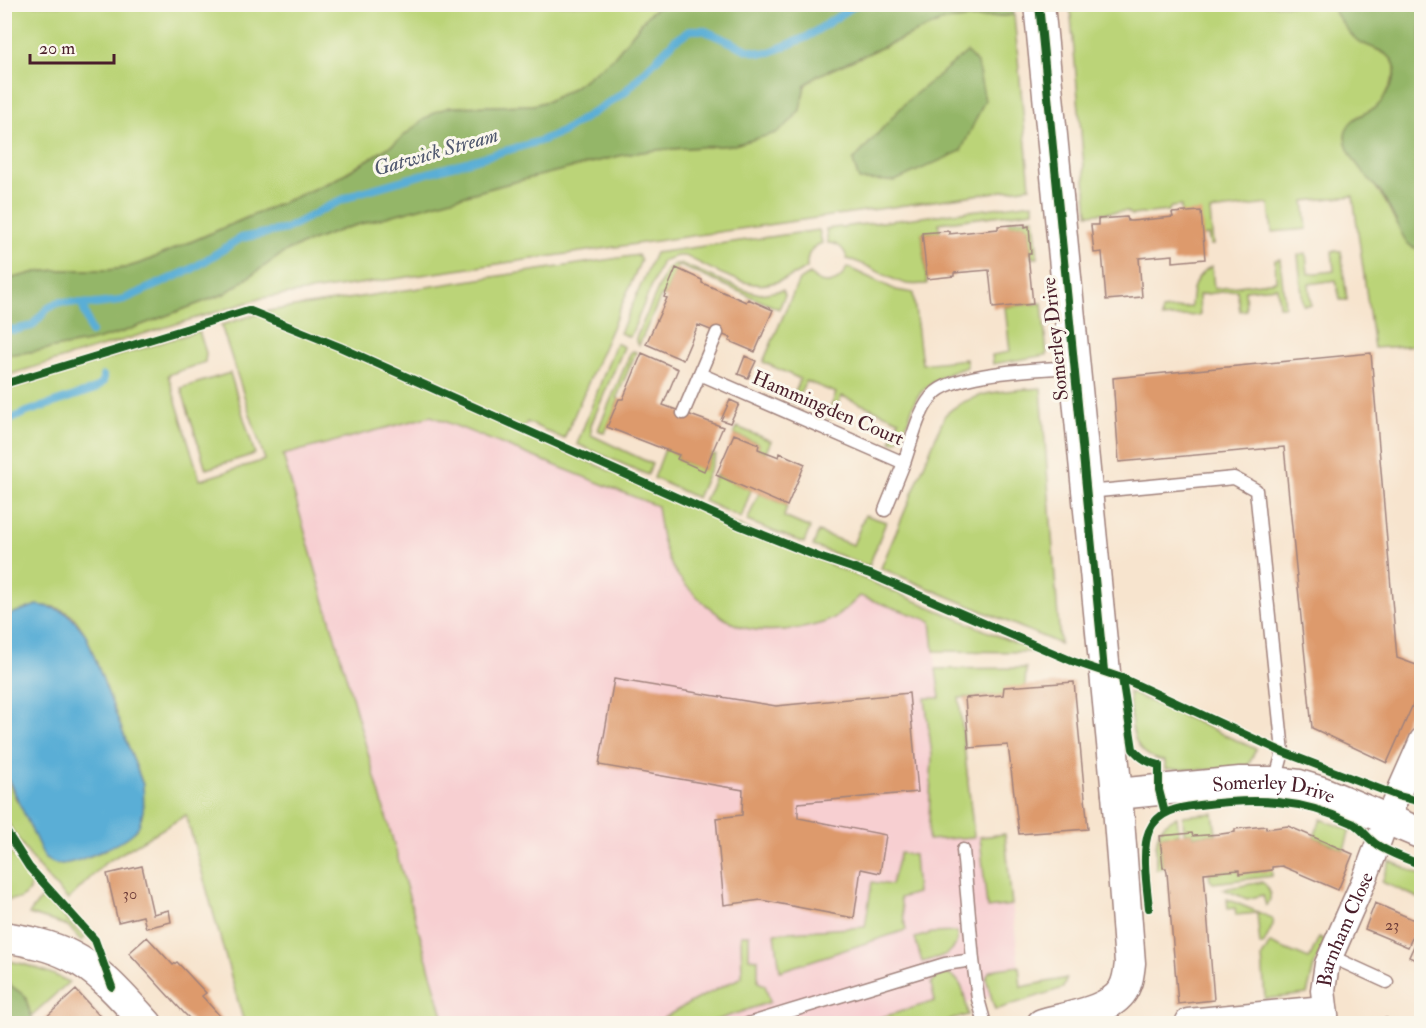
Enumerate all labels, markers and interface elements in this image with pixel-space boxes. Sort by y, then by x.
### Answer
scale bar [30,27,114,65]
text: 20 m [39,37,75,60]
water label: Gatwick Stream [371,121,501,183]
street label: Somerley Drive [1036,276,1074,402]
street label: Hammingden Court [748,365,908,451]
street label: Somerley Drive [1211,770,1339,809]
street label: Barnham Close [1311,868,1379,988]
house number: 30 [123,884,137,904]
house number: 23 [1385,915,1399,935]

